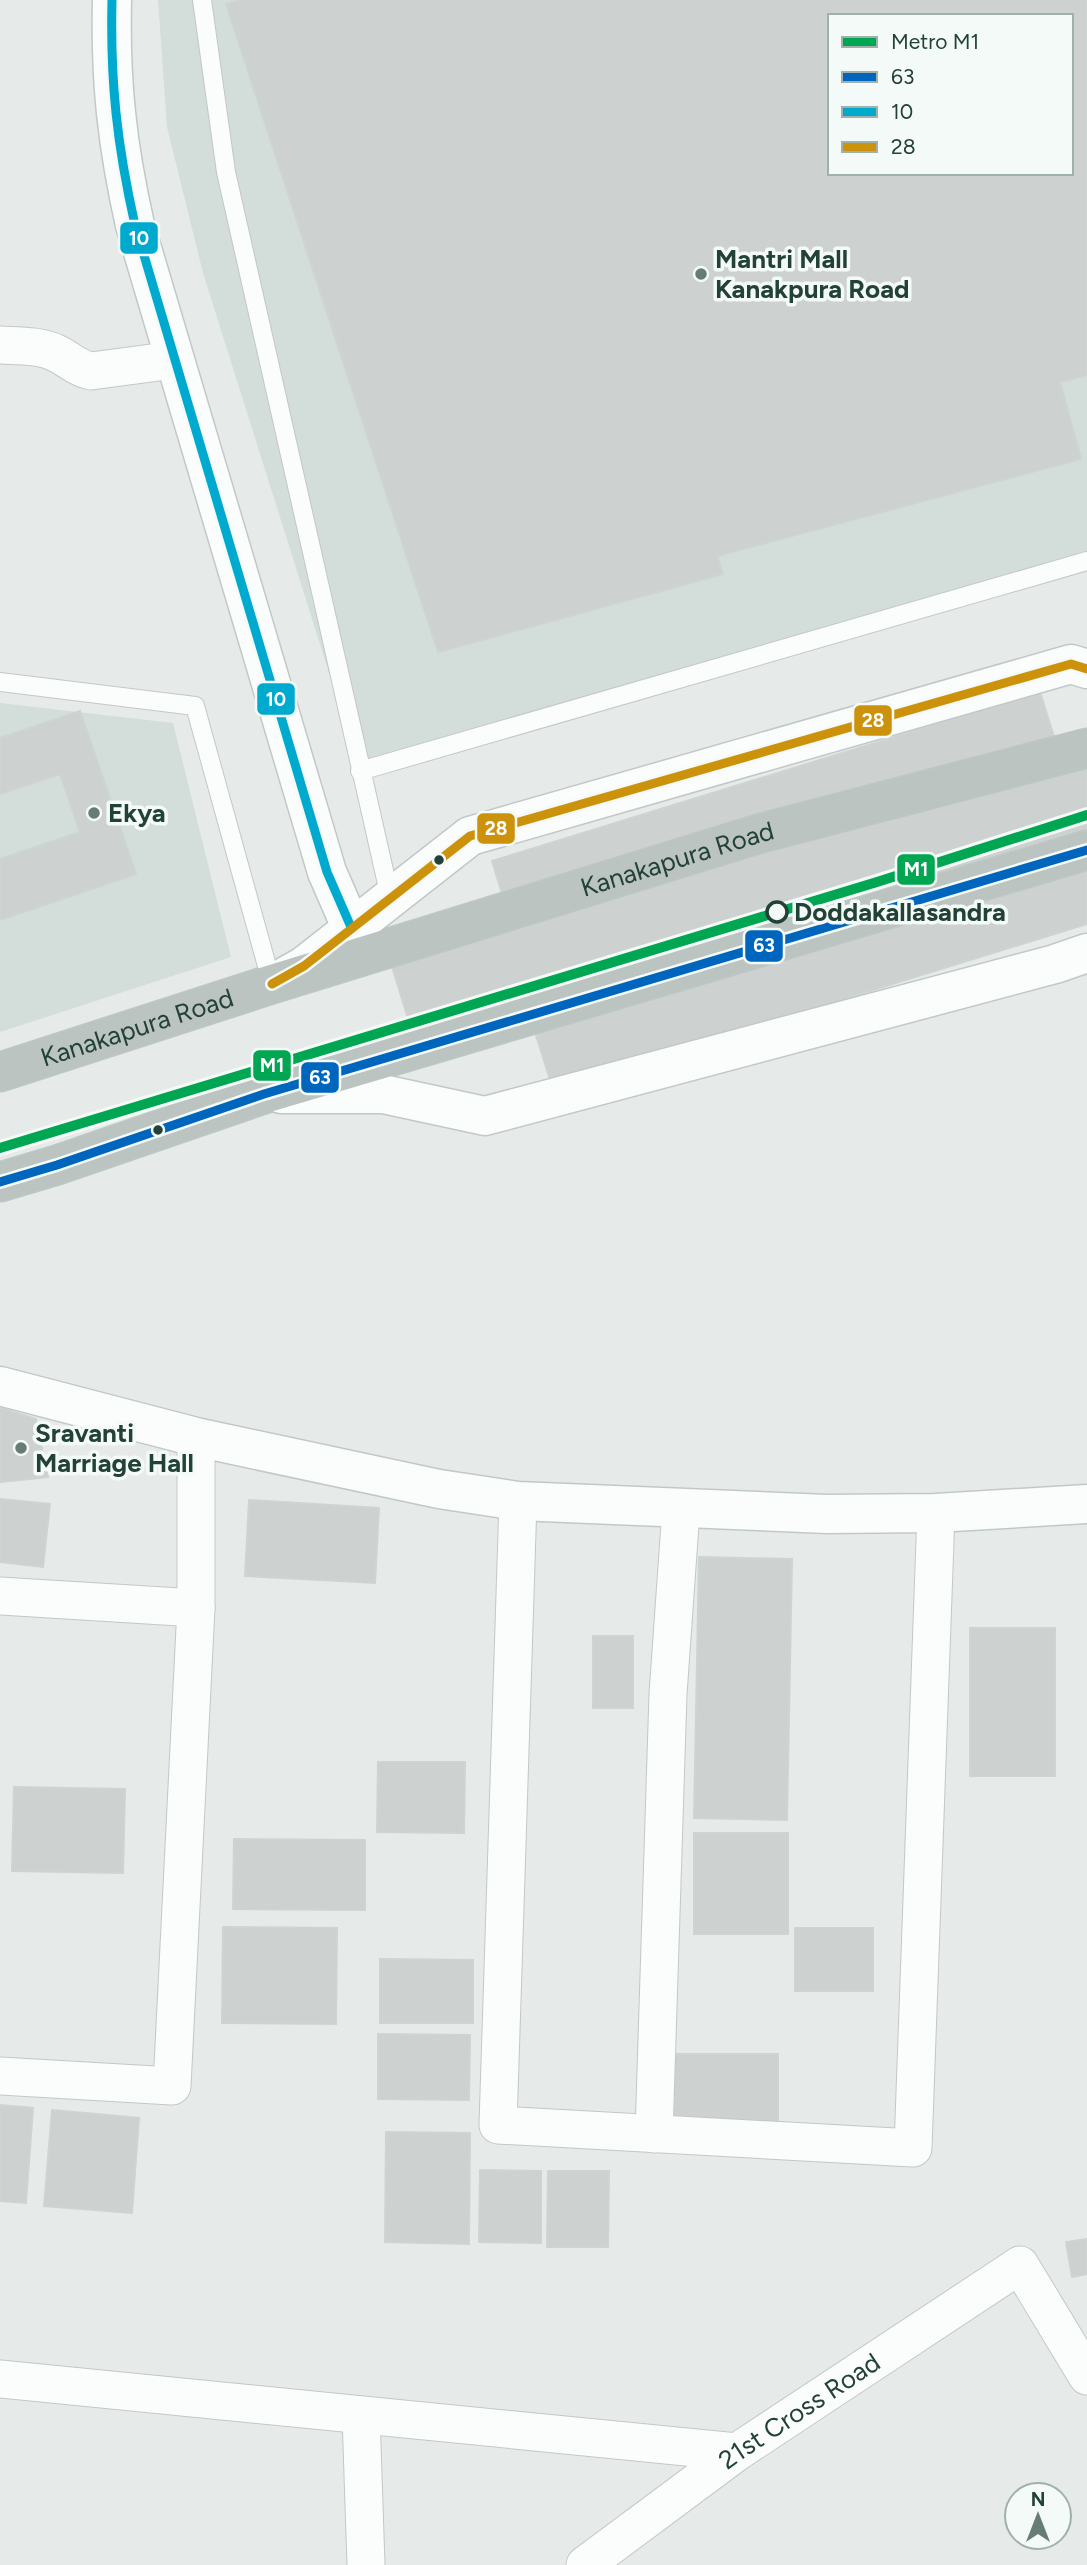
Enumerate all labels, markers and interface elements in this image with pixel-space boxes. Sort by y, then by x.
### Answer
legend [828,14,1073,175]
text: Metro M1 [891,29,979,54]
text: 63 [891,64,914,89]
text: 10 [891,99,913,124]
text: 28 [891,134,916,159]
line badge: 10 [119,221,159,255]
text: 10 [129,227,149,250]
place label: Mantri Mall Kanakpura Road [715,243,910,305]
marker: Mantri Mall Kanakpura Road [693,266,709,282]
line badge: 10 [256,682,296,716]
text: 10 [266,688,286,711]
line badge: 28 [853,704,893,737]
text: 28 [862,709,884,732]
place label: Ekya [108,797,166,829]
marker: Ekya [86,805,102,821]
line badge: 28 [476,812,516,845]
street label: Kanakapura Road [577,815,777,904]
text: 28 [485,817,507,840]
unlabelled marker [432,853,446,867]
line badge: M1 [896,853,936,886]
text: M1 [904,858,928,881]
place label: Doddakallasandra [794,896,1006,928]
marker: Doddakallasandra [766,901,788,923]
line badge: 63 [744,929,784,963]
text: 63 [753,934,775,957]
street label: Kanakapura Road [37,982,237,1074]
line badge: M1 [252,1049,292,1082]
text: M1 [260,1054,284,1077]
line badge: 63 [300,1061,340,1094]
text: 63 [309,1066,331,1089]
unlabelled marker [151,1123,165,1137]
place label: Sravanti Marriage Hall [35,1417,194,1479]
marker: Sravanti Marriage Hall [13,1440,29,1456]
street label: 21st Cross Road [712,2346,886,2476]
north arrow [1003,2481,1073,2551]
text: N [1031,2488,1045,2511]

